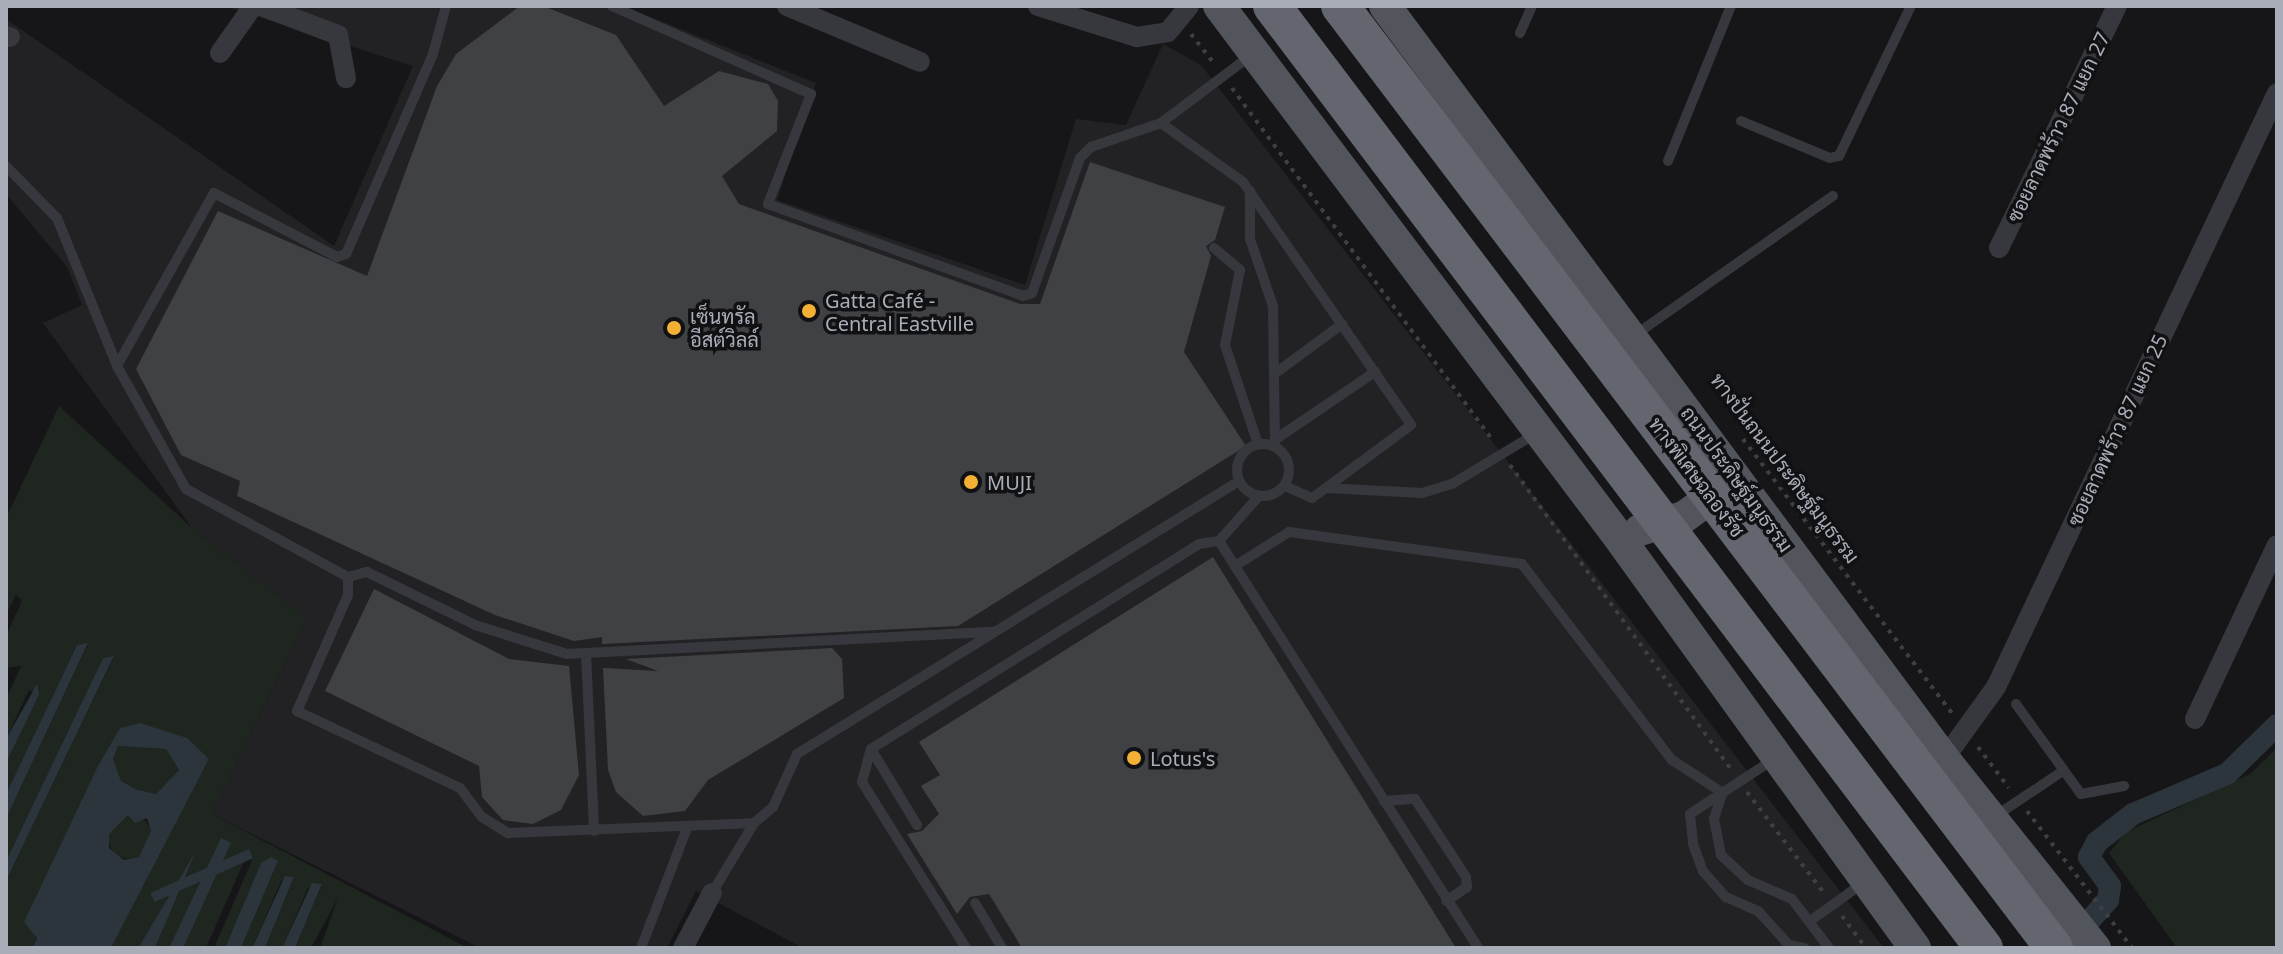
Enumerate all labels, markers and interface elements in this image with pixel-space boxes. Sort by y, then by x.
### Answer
street label: ซอยลาดพร้าว 87 แยก 27 [2002,28,2114,226]
place label: Gatta Café - Central Eastville [825,288,974,335]
marker: Gatta Café - Central Eastville [800,302,818,320]
place label: เซ็นทรัล อีสต์วิลล์ [690,304,759,351]
marker: เซ็นทรัล อีสต์วิลล์ [665,319,683,337]
street label: ซอยลาดพร้าว 87 แยก 25 [2062,330,2172,530]
street label: ทางปั่นถนนประดิษฐ์มนูธรรม [1706,368,1864,568]
street label: ถนนประดิษฐ์มนูธรรม [1676,401,1798,557]
street label: ทางพิเศษฉลองรัช [1644,412,1750,542]
place label: MUJI [987,470,1032,494]
marker: MUJI [962,473,980,491]
place label: Lotus's [1150,746,1215,770]
marker: Lotus's [1125,749,1143,767]

